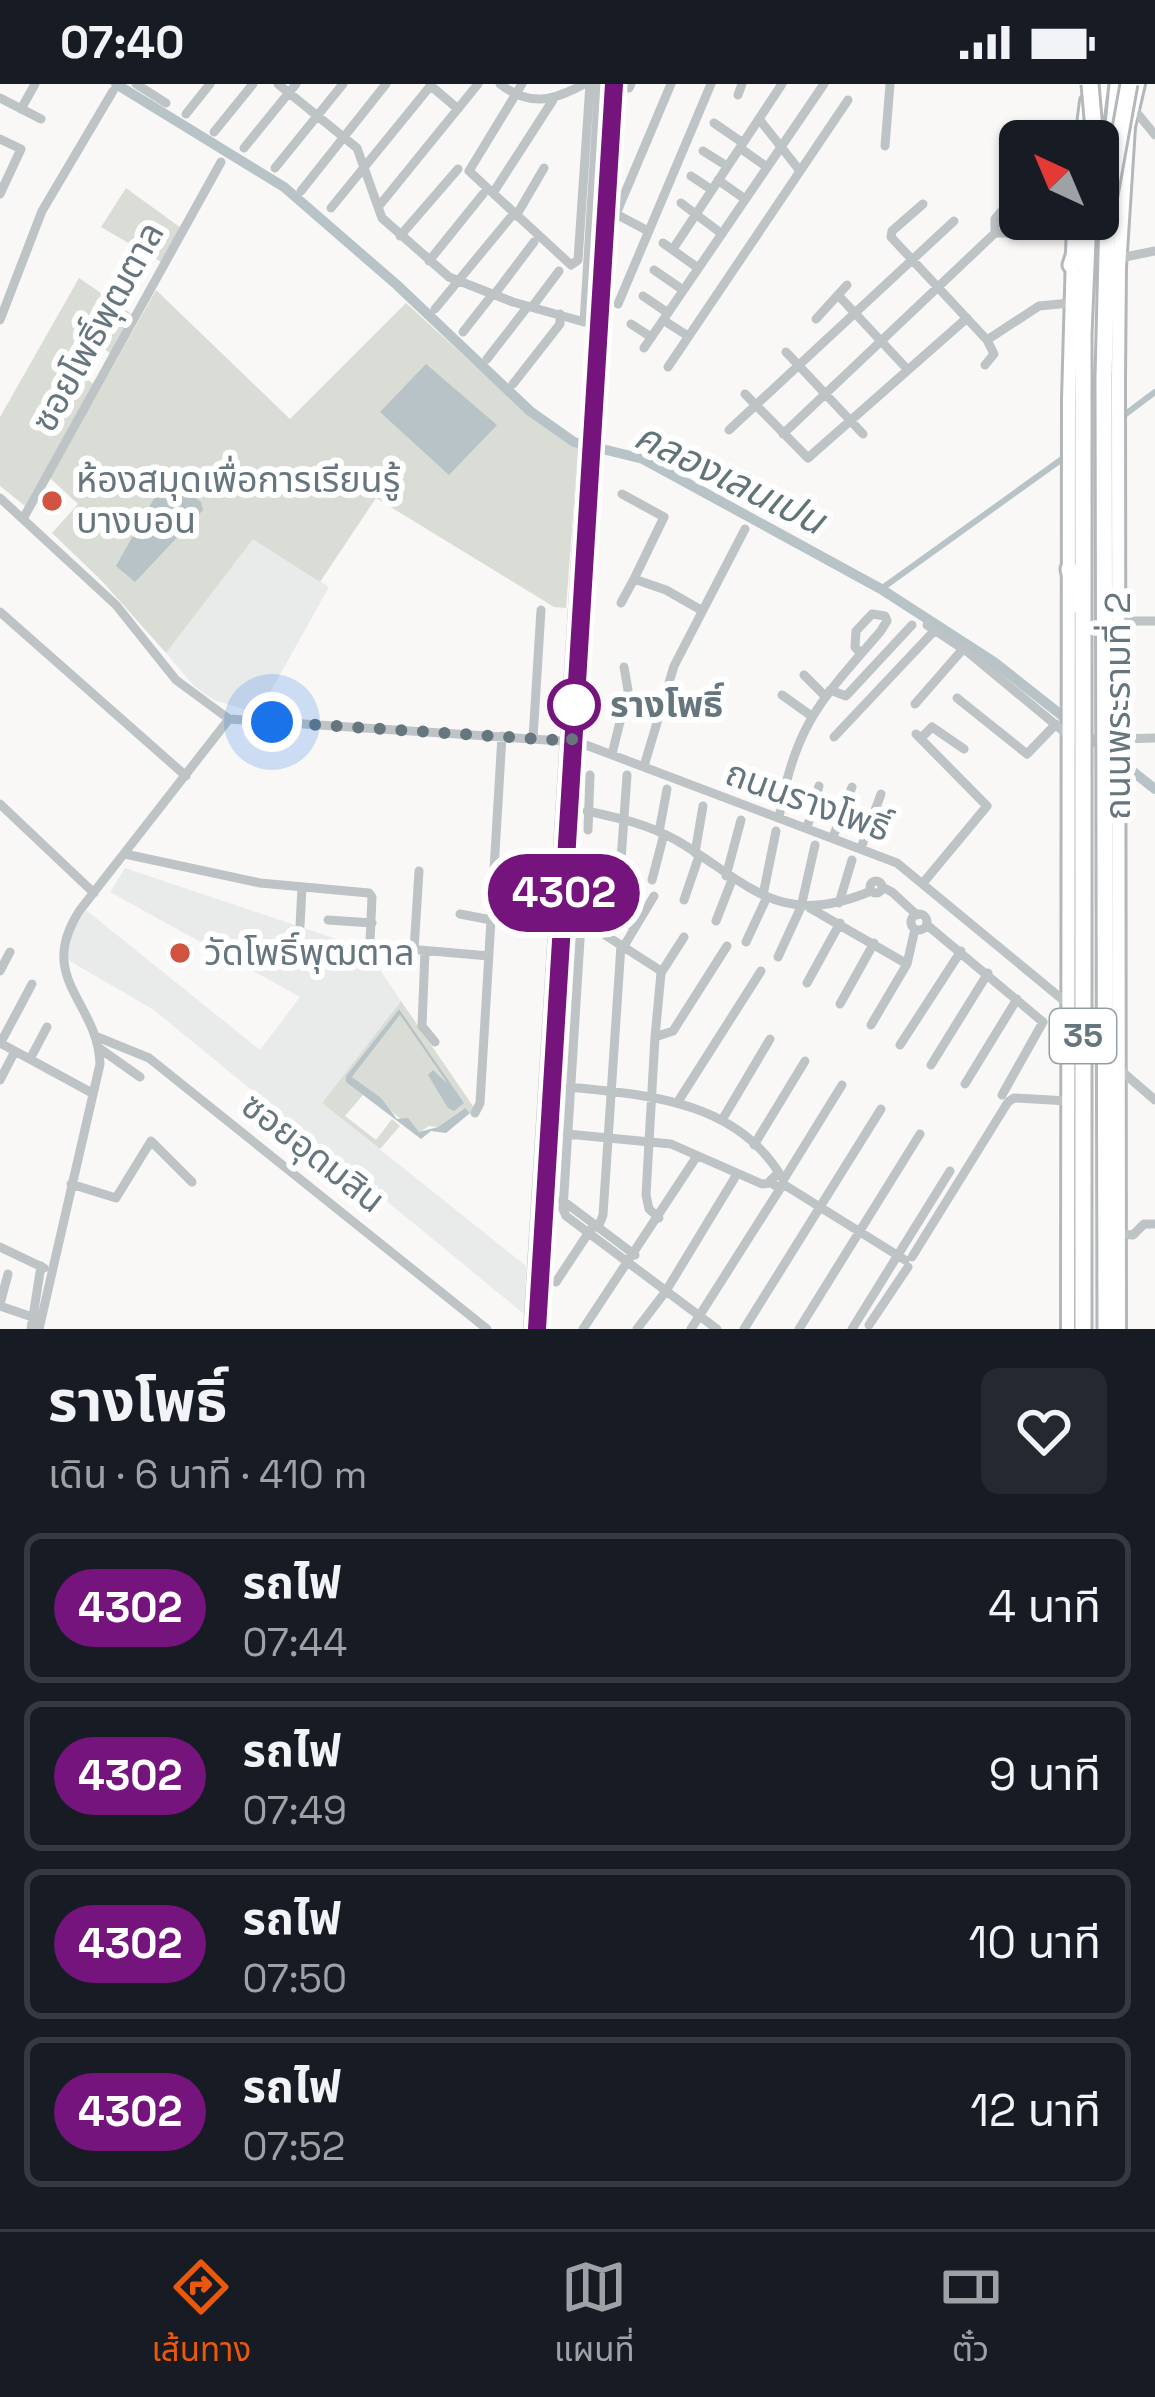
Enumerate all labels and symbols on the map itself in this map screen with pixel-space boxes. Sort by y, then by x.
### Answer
north arrow [999,120,1119,240]
street label: ซอยโพธิ์พุฒตาล [21,214,175,440]
water label: คลองเลนเปน [627,411,835,546]
place label: ห้องสมุดเพื่อการเรียนรู้ บางบอน [76,455,400,544]
marker: ห้องสมุดเพื่อการเรียนรู้ บางบอน [39,488,65,514]
street label: ถนนพระรามที่ 2 [1093,592,1141,820]
marker: รางโพธิ์ [549,680,599,730]
place label: รางโพธิ์ [610,682,725,728]
your location [242,692,302,752]
street label: ถนนรางโพธิ์ [719,750,897,852]
line badge: 4302 [480,854,648,932]
place label: วัดโพธิ์พุฒตาล [204,930,415,976]
marker: วัดโพธิ์พุฒตาล [167,940,193,966]
road number: 35 [1050,1009,1116,1063]
street label: ซอยอุดมสิน [232,1083,394,1223]

